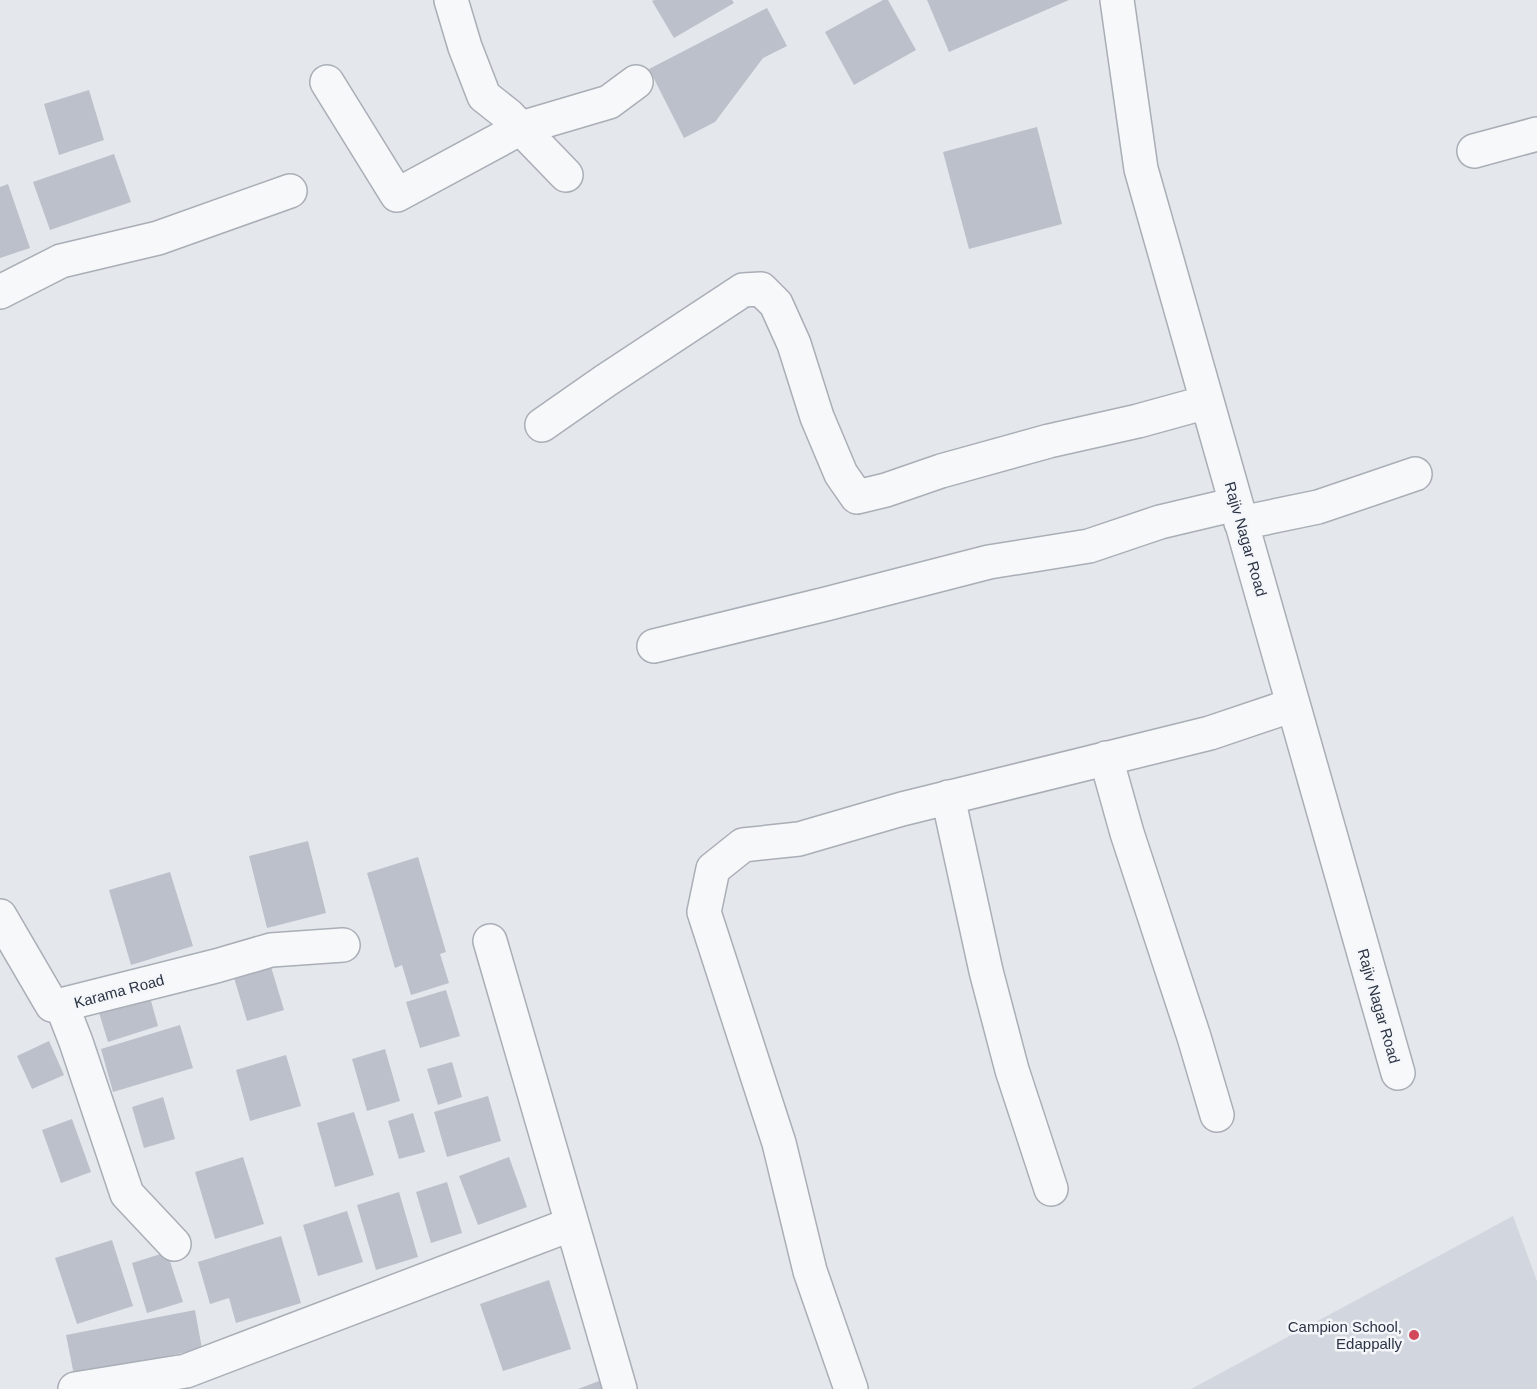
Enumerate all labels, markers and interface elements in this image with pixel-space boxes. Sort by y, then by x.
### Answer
street label: Rajiv Nagar Road [1222,480,1270,598]
street label: Rajiv Nagar Road [1355,947,1403,1065]
street label: Karama Road [72,971,166,1011]
place label: Campion School, Edappally [1288,1318,1402,1352]
marker: Campion School, Edappally [1407,1328,1421,1342]

